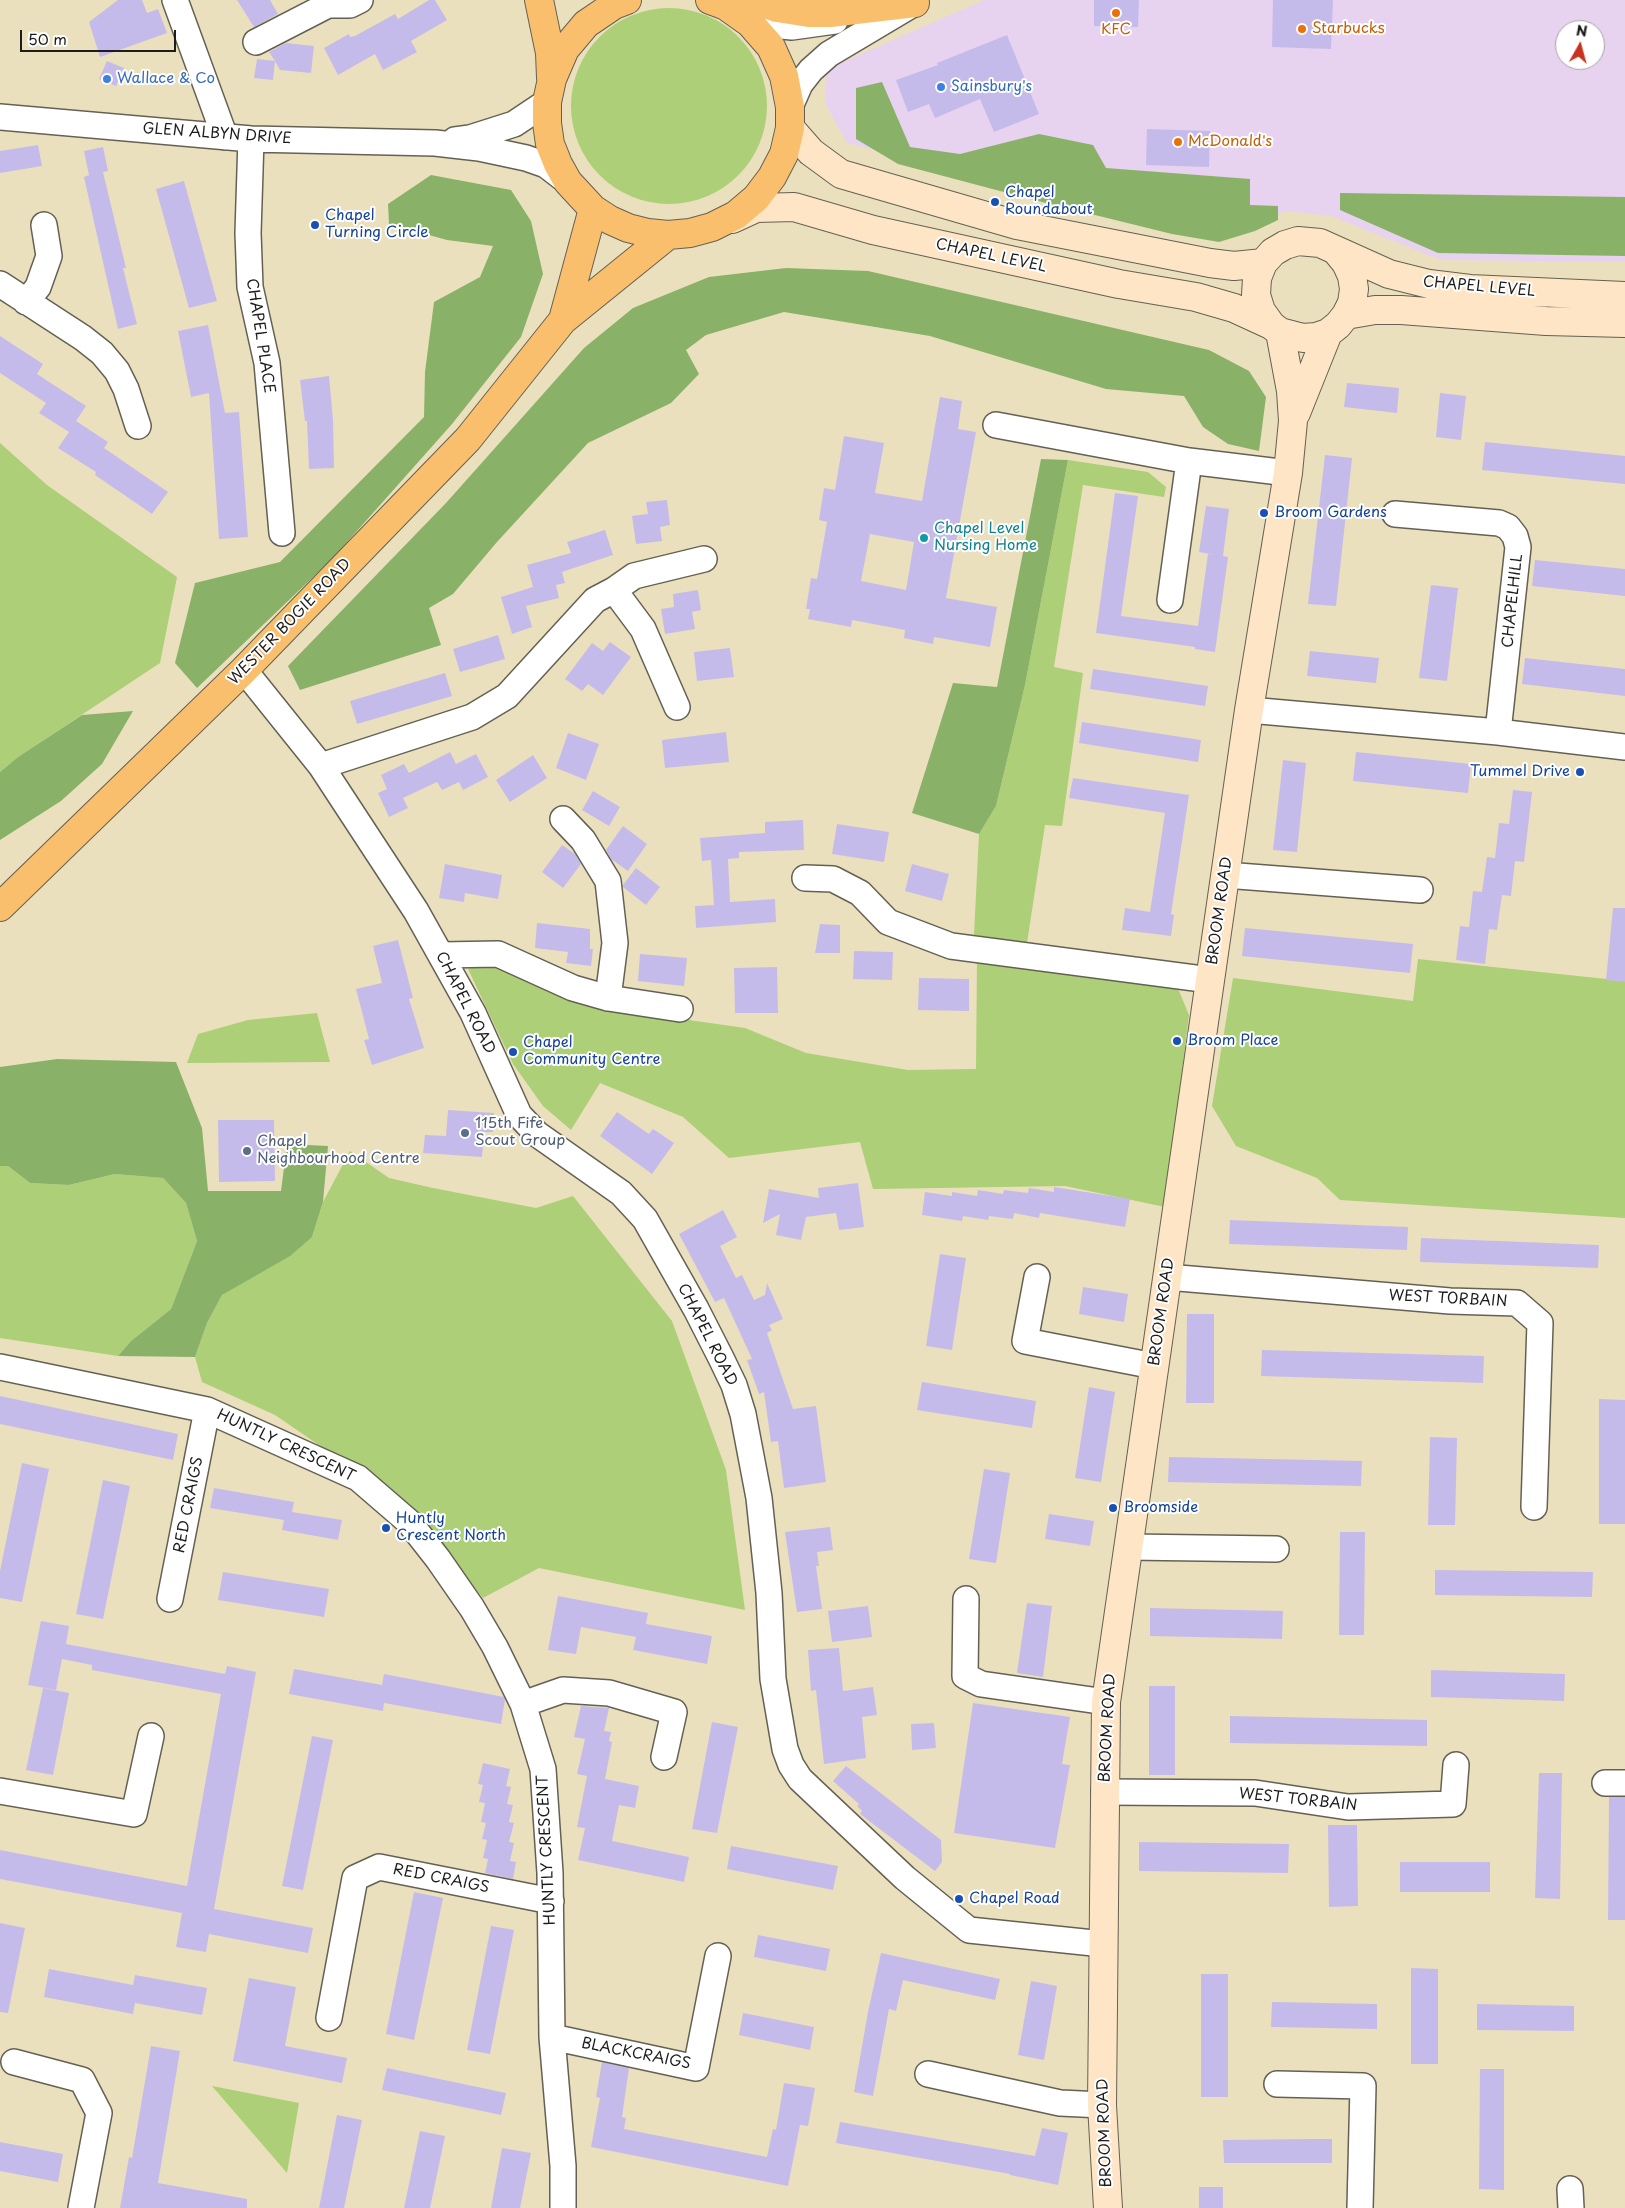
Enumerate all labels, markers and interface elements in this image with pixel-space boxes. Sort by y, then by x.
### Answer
marker: KFC [1110,7,1122,19]
scale bar [22,20,179,52]
place label: Starbucks [1312,20,1385,38]
north arrow [1555,20,1605,70]
text: N [1575,20,1589,42]
place label: KFC [1101,21,1131,39]
marker: Starbucks [1296,23,1308,35]
text: 50 m [28,27,67,50]
place label: Wallace & Co [117,70,215,88]
marker: Wallace & Co [101,73,113,85]
place label: Sainsbury's [951,78,1032,96]
marker: Sainsbury's [935,81,947,93]
street label: GLEN ALBYN DRIVE [142,120,292,148]
place label: McDonald's [1188,133,1272,151]
marker: McDonald's [1172,136,1184,148]
place label: Chapel Roundabout [1005,184,1093,219]
marker: Chapel Roundabout [989,196,1001,208]
place label: Chapel Turning Circle [325,207,429,242]
marker: Chapel Turning Circle [309,219,321,231]
street label: CHAPEL LEVEL [934,235,1048,277]
street label: CHAPEL LEVEL [1422,273,1536,301]
street label: CHAPEL PLACE [242,277,278,395]
place label: Broom Gardens [1274,504,1387,522]
marker: Broom Gardens [1258,507,1270,519]
place label: Chapel Level Nursing Home [934,520,1037,555]
marker: Chapel Level Nursing Home [918,532,930,544]
street label: CHAPELHILL [1499,553,1527,649]
street label: WESTER BOGIE ROAD [225,555,355,689]
place label: Tummel Drive [1470,763,1570,781]
marker: Tummel Drive [1574,766,1586,778]
street label: BROOM ROAD [1203,856,1237,966]
street label: CHAPEL ROAD [431,949,499,1057]
place label: Broom Place [1187,1032,1278,1050]
place label: Chapel Community Centre [523,1034,661,1069]
marker: Broom Place [1171,1035,1183,1047]
marker: Chapel Community Centre [507,1046,519,1058]
place label: 115th Fife Scout Group [475,1115,565,1150]
marker: 115th Fife Scout Group [459,1127,471,1139]
place label: Chapel Neighbourhood Centre [257,1133,420,1168]
marker: Chapel Neighbourhood Centre [241,1145,253,1157]
street label: BROOM ROAD [1145,1257,1179,1367]
street label: CHAPEL ROAD [673,1281,741,1389]
street label: WEST TORBAIN [1388,1287,1508,1311]
street label: HUNTLY CRESCENT [214,1406,358,1486]
street label: RED CRAIGS [171,1455,207,1555]
place label: Broomside [1123,1499,1198,1517]
marker: Broomside [1107,1502,1119,1514]
place label: Huntly Crescent North [396,1510,506,1545]
marker: Huntly Crescent North [380,1522,392,1534]
street label: BROOM ROAD [1096,1673,1120,1783]
street label: HUNTLY CRESCENT [534,1774,560,1926]
street label: WEST TORBAIN [1238,1785,1358,1815]
street label: RED CRAIGS [391,1861,491,1897]
place label: Chapel Road [969,1890,1060,1908]
marker: Chapel Road [953,1893,965,1905]
street label: BLACKCRAIGS [580,2035,692,2073]
street label: BROOM ROAD [1094,2078,1116,2188]

